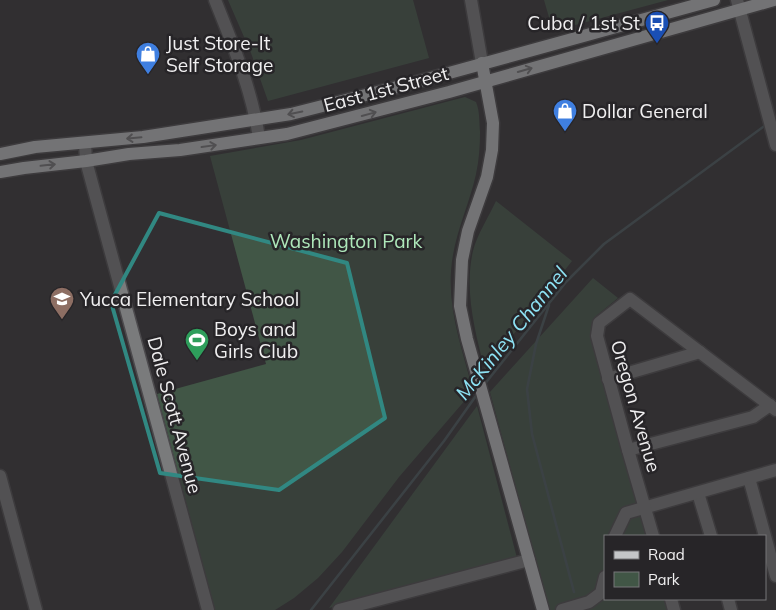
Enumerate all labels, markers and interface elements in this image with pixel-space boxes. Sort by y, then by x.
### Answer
bus stop icon: Cuba / 1st St [644,10,670,44]
place label: Cuba / 1st St [527,11,640,35]
place label: Just Store-It Self Storage [166,31,273,77]
shop icon: Just Store-It Self Storage [135,41,161,75]
street label: East 1st Street [321,61,451,117]
one-way arrow [517,64,533,74]
shop icon: Dollar General [552,98,578,132]
place label: Dollar General [582,99,708,123]
one-way arrow [360,108,376,118]
one-way arrow [287,109,303,119]
one-way arrow [127,133,143,143]
one-way arrow [201,140,217,150]
one-way arrow [40,160,56,170]
park label: Washington Park [270,229,423,253]
water label: McKinley Channel [450,261,572,405]
school or university icon: Yucca Elementary School [49,286,75,320]
place label: Yucca Elementary School [79,287,299,311]
place label: Boys and Girls Club [214,317,298,363]
sports icon: Boys and Girls Club [184,327,210,361]
street label: Dale Scott Avenue [143,334,207,496]
street label: Oregon Avenue [606,337,666,475]
legend [604,535,766,600]
text: Road [648,545,685,564]
text: Park [648,570,680,589]

